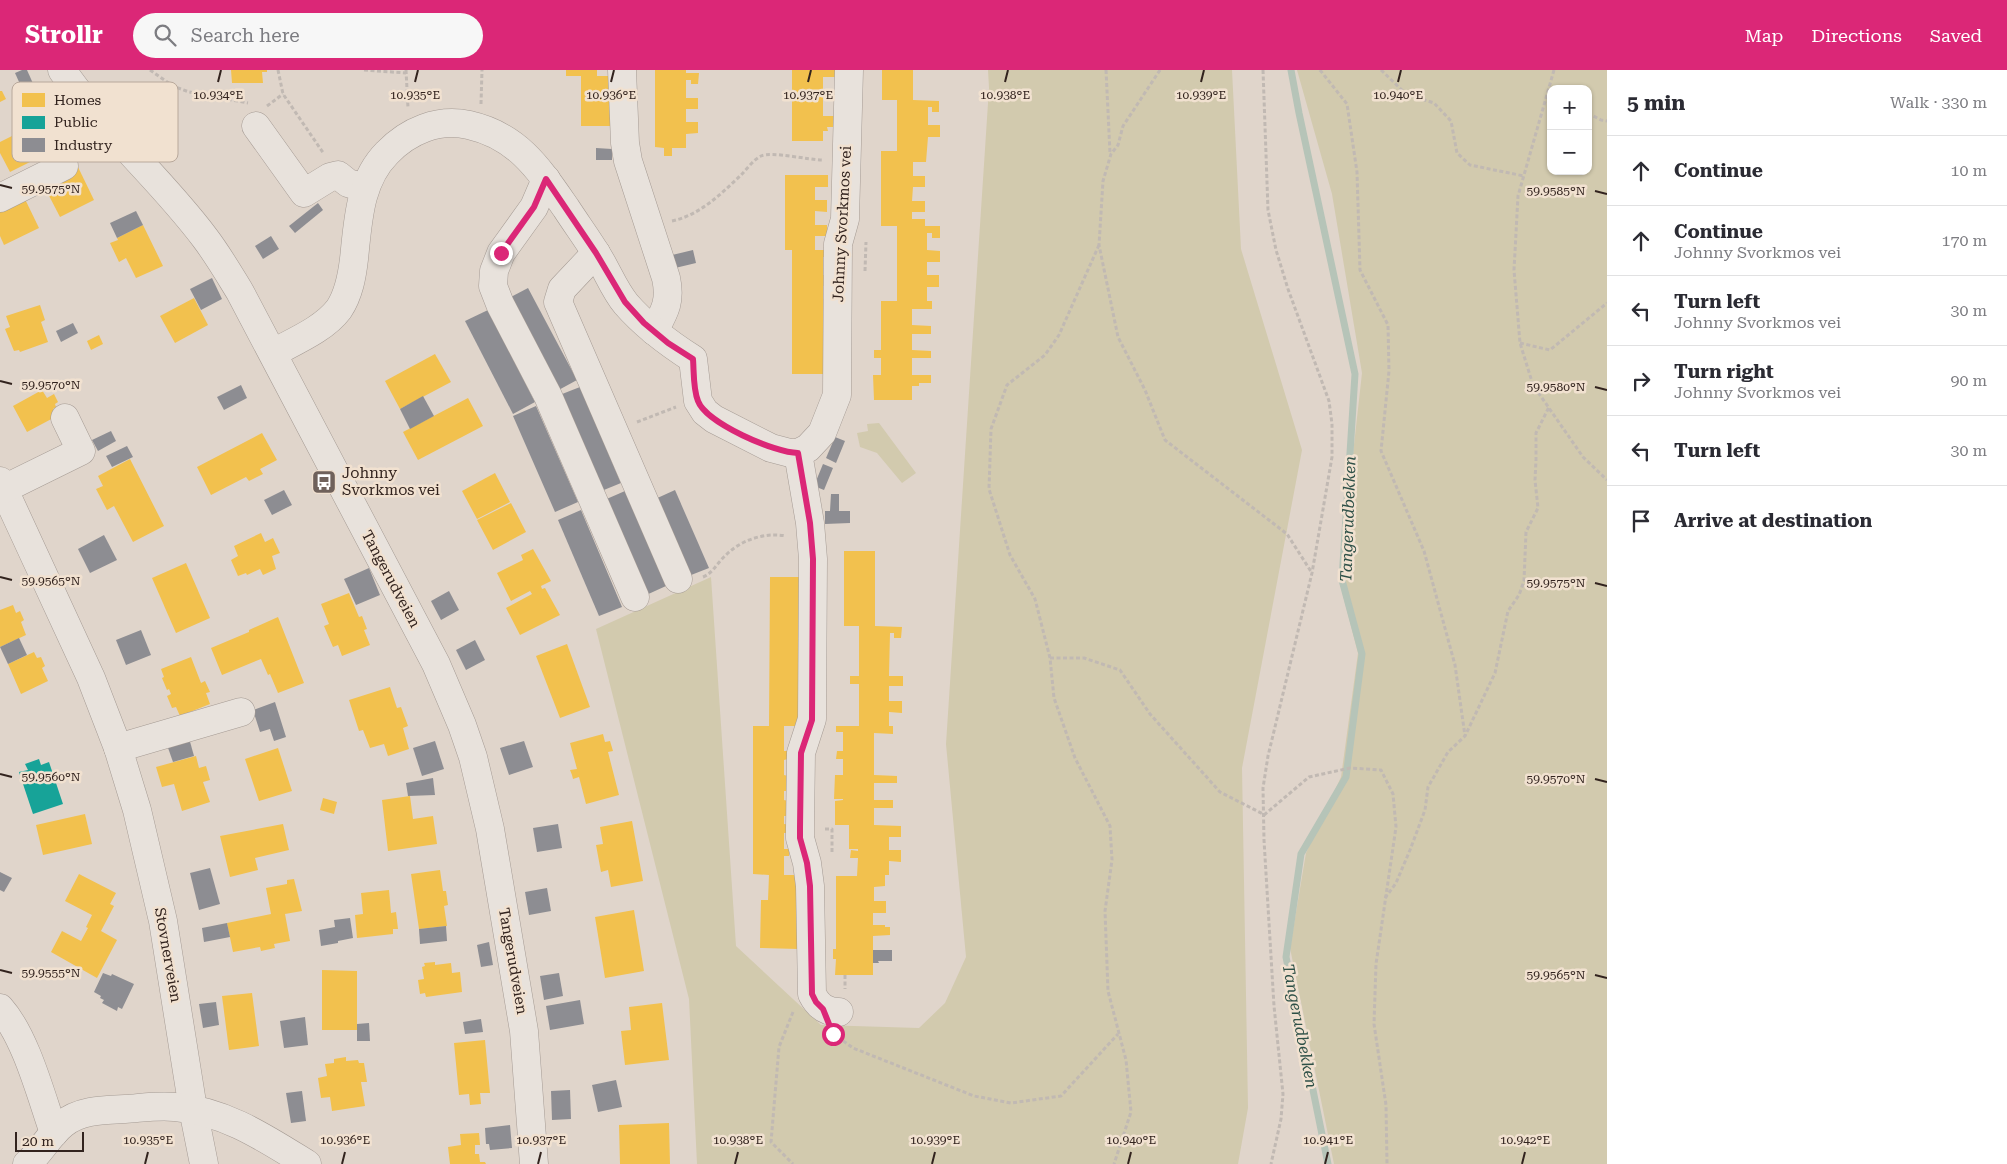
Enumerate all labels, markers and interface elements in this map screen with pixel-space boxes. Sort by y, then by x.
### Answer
search box [133,13,483,58]
text: Strollr [25,21,103,49]
icon: search [151,21,179,49]
text: Search here [191,24,300,47]
text: Map [1745,25,1783,46]
text: Directions [1811,25,1902,46]
text: Saved [1930,25,1982,46]
legend [12,82,178,162]
map controls [1547,85,1592,175]
button: + [1547,85,1592,130]
text: 10.934°E [193,88,243,102]
text: 10.935°E [390,88,440,102]
text: 10.936°E [586,88,636,102]
text: 10.937°E [783,88,833,102]
text: 10.938°E [980,88,1030,102]
text: 10.939°E [1176,88,1226,102]
text: 10.940°E [1373,88,1423,102]
text: 5 min [1627,91,1685,115]
text: Homes [54,92,102,108]
text: Walk · 330 m [1890,93,1987,112]
text: Public [54,114,98,130]
button: − [1547,130,1592,175]
text: Industry [54,137,113,153]
street label: Johnny Svorkmos vei [829,145,855,303]
icon: ahead [1627,157,1655,185]
text: Continue [1674,159,1763,182]
text: 10 m [1950,161,1987,180]
text: 59.9575°N [22,182,81,196]
text: 59.9585°N [1527,184,1586,198]
text: Continue [1674,220,1763,243]
icon: ahead [1627,227,1655,255]
text: 170 m [1941,231,1987,250]
route end [490,242,513,265]
text: Johnny Svorkmos vei [1674,243,1841,262]
text: Turn left [1674,290,1760,313]
icon: left [1627,297,1655,325]
text: 30 m [1950,301,1987,320]
text: Johnny Svorkmos vei [1674,313,1841,332]
text: Turn right [1674,360,1774,383]
icon: right [1627,367,1655,395]
text: 90 m [1950,371,1987,390]
text: 59.9570°N [22,378,81,392]
text: 59.9580°N [1527,380,1586,394]
text: Johnny Svorkmos vei [1674,383,1841,402]
icon: left [1627,437,1655,465]
text: Turn left [1674,439,1760,462]
text: 30 m [1950,441,1987,460]
water label: Tangerudbekken [1336,455,1360,582]
place label: Johnny Svorkmos vei [342,464,440,499]
bus stop icon: Johnny Svorkmos vei [311,469,337,495]
icon: arrive [1627,507,1655,535]
text: Arrive at destination [1674,509,1872,532]
street label: Tangerudveien [358,527,424,631]
text: 59.9565°N [22,574,81,588]
text: 59.9575°N [1527,576,1586,590]
text: 59.9560°N [22,770,81,784]
text: 59.9570°N [1527,772,1586,786]
street label: Stovnerveien [151,906,185,1004]
street label: Tangerudveien [495,906,531,1016]
water label: Tangerudbekken [1279,962,1321,1090]
text: 59.9555°N [22,966,81,980]
text: 59.9565°N [1527,968,1586,982]
route start [822,1023,845,1046]
scale bar [15,1129,84,1152]
text: 20 m [22,1133,54,1149]
text: 10.935°E [123,1133,173,1147]
text: 10.936°E [320,1133,370,1147]
text: 10.937°E [516,1133,566,1147]
text: 10.938°E [713,1133,763,1147]
text: 10.939°E [910,1133,960,1147]
text: 10.940°E [1106,1133,1156,1147]
text: 10.941°E [1303,1133,1353,1147]
text: 10.942°E [1500,1133,1550,1147]

